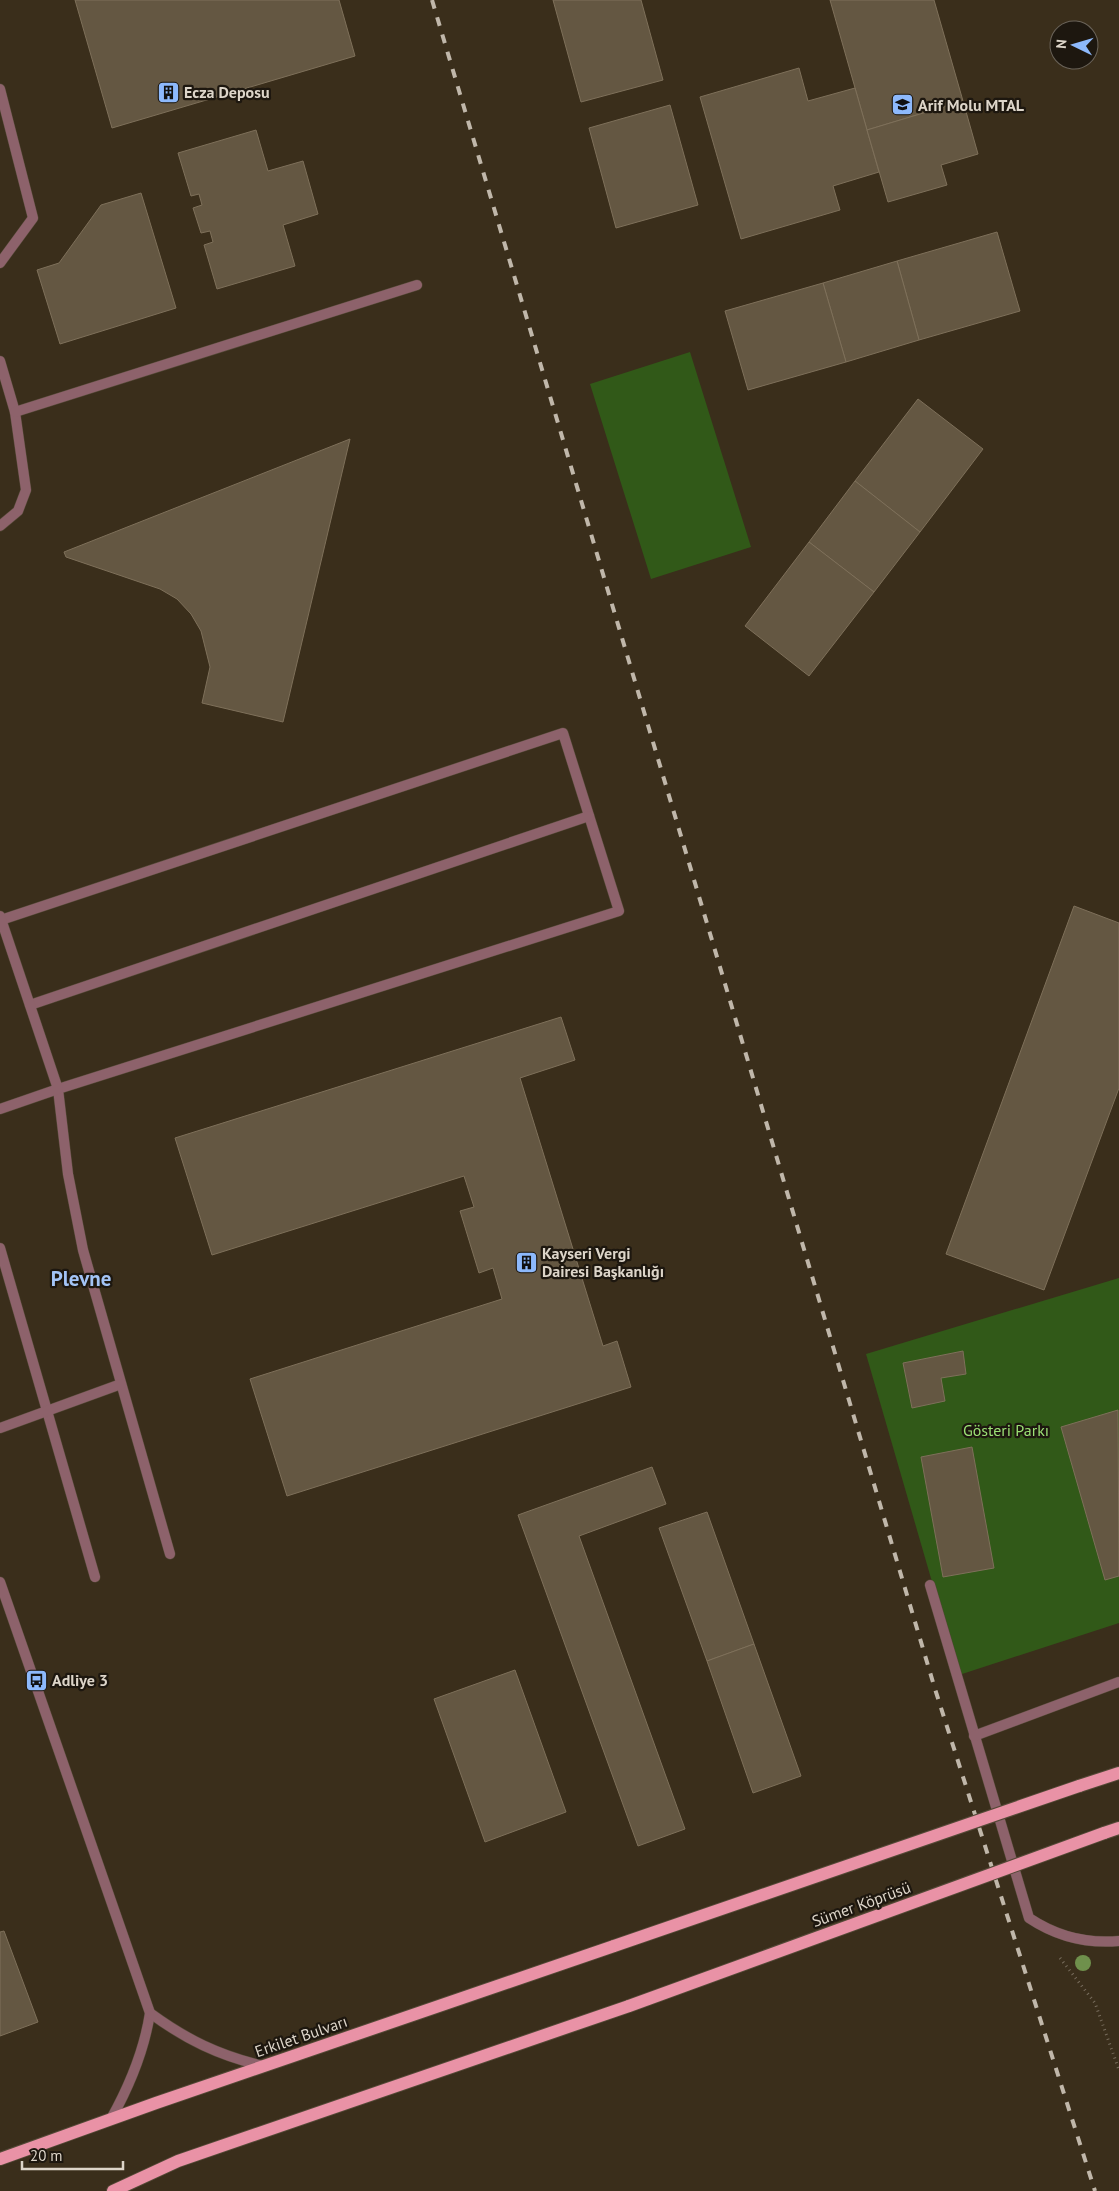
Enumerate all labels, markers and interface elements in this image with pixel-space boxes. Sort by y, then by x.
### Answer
north arrow [1049,20,1099,70]
text: N [1052,38,1070,49]
building icon: Ecza Deposu [156,80,180,104]
place label: Ecza Deposu [184,82,270,102]
school or university icon: Arif Molu MTAL [890,93,914,117]
place label: Arif Molu MTAL [918,95,1025,115]
place label: Kayseri Vergi Dairesi Başkanlığı [542,1243,664,1281]
building icon: Kayseri Vergi Dairesi Başkanlığı [514,1250,538,1274]
district label: Plevne [51,1265,111,1292]
park label: Gösteri Parkı [963,1420,1049,1440]
bus stop icon: Adliye 3 [24,1668,48,1692]
place label: Adliye 3 [52,1670,108,1690]
street label: Sümer Köprüsü [809,1877,913,1931]
street label: Erkilet Bulvarı [252,2011,350,2061]
scale bar [22,2138,124,2170]
text: 20 m [30,2146,63,2165]

